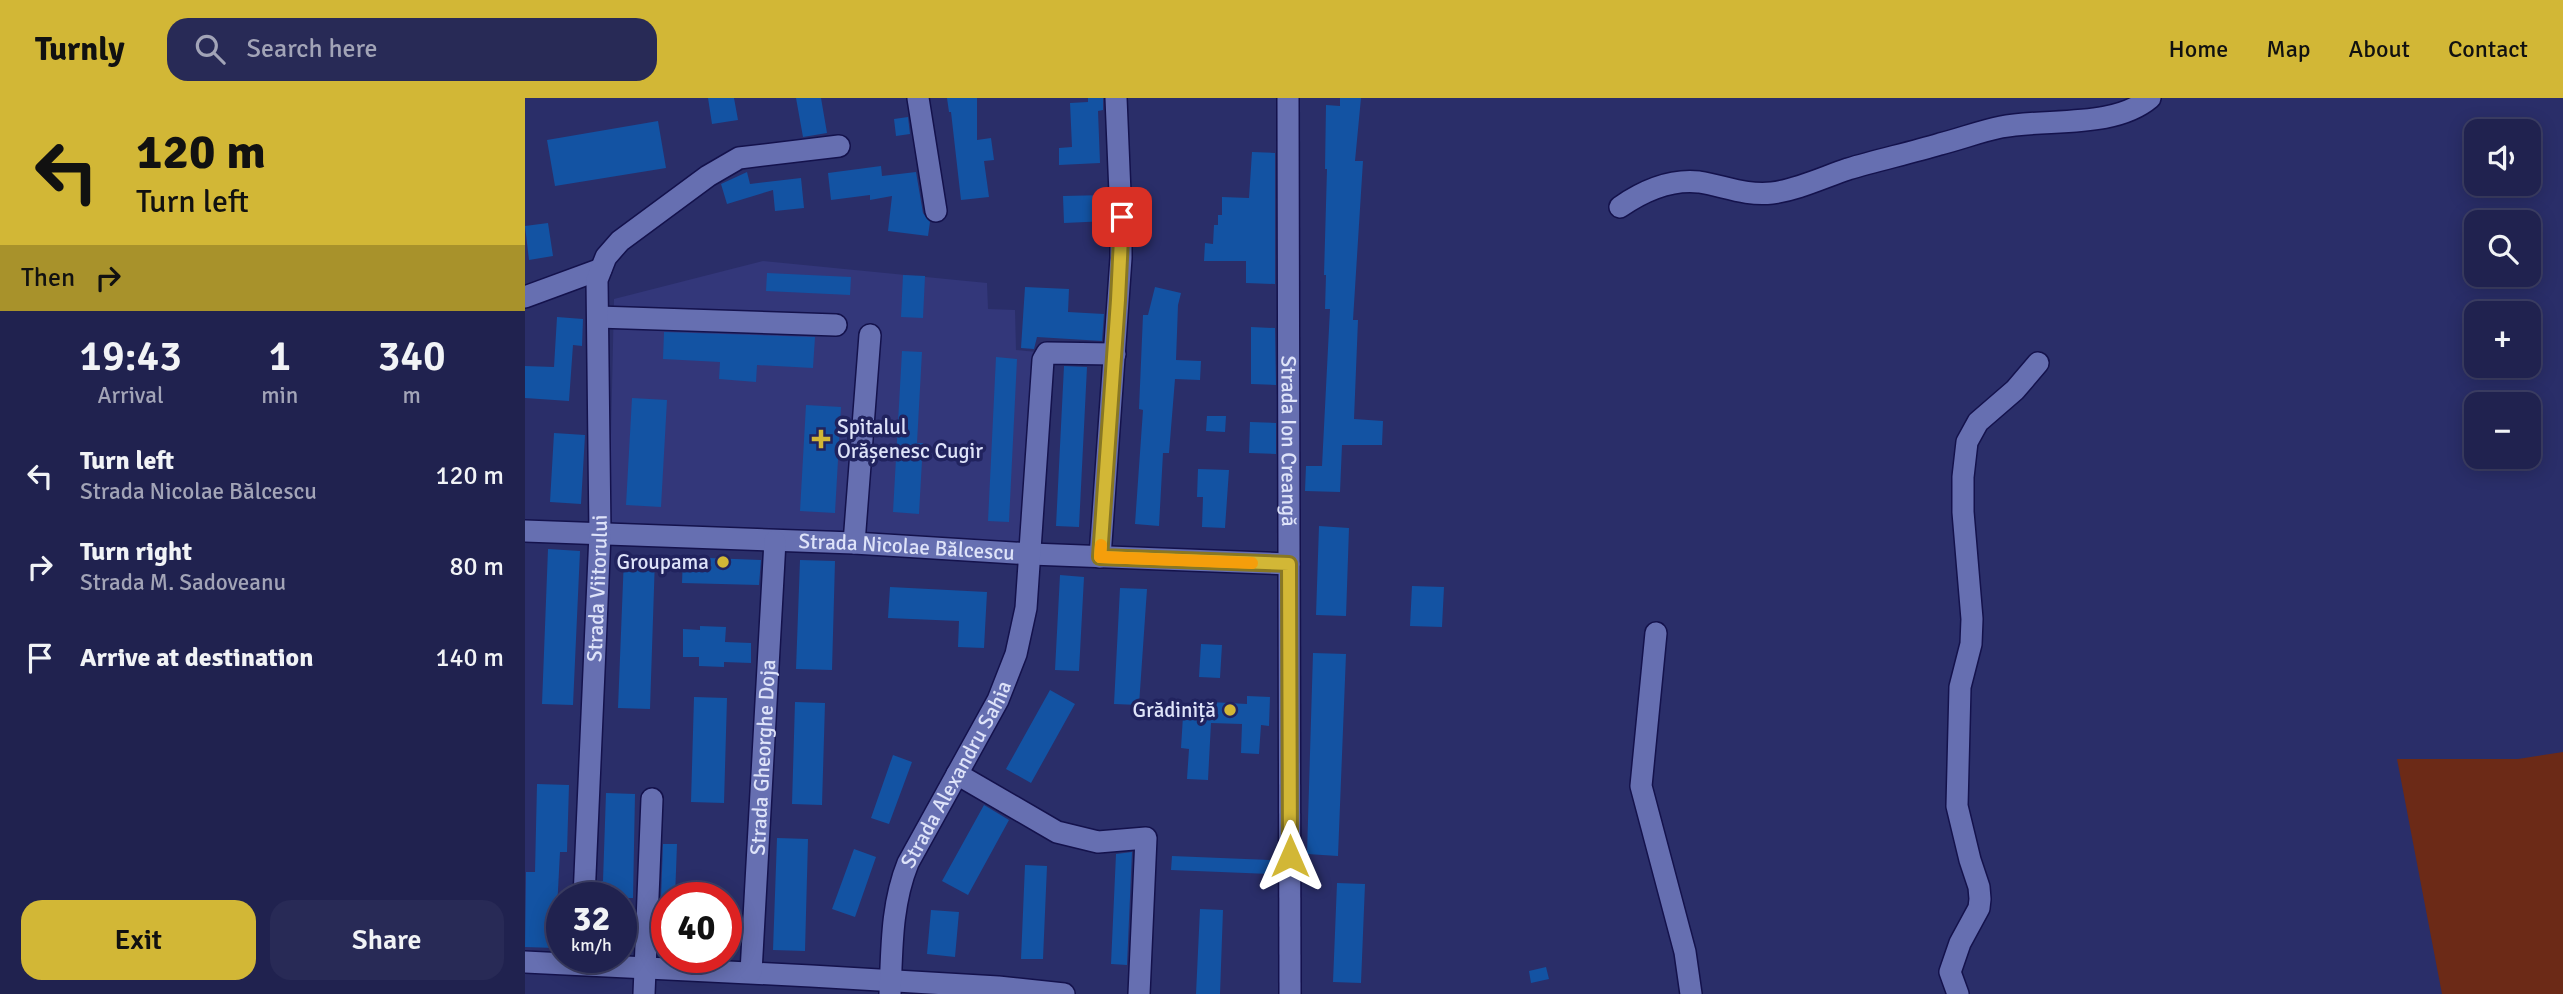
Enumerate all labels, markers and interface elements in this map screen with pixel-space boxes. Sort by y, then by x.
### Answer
search box [167,18,657,81]
text: Turnly [35,29,125,70]
icon: search [191,30,229,68]
text: Search here [247,33,378,65]
text: Home [2168,34,2228,64]
text: Map [2266,34,2311,64]
text: About [2349,34,2410,64]
text: Contact [2448,34,2528,64]
map controls [2464,119,2541,469]
button: sound [2464,119,2541,196]
text: 120 m [136,122,266,182]
icon: left [21,126,112,217]
text: Turn left [136,182,249,221]
pin [1092,187,1152,247]
icon: arrive [1103,198,1141,236]
button: search [2464,210,2541,287]
icon: right [89,259,127,297]
text: Then [21,262,75,294]
button: + [2464,301,2541,378]
text: 19:43 [79,331,182,382]
text: 1 [268,331,291,382]
text: 340 [378,331,446,382]
street label: Strada Ion Creangă [1276,355,1302,527]
text: Arrival [97,381,164,410]
text: min [261,381,298,410]
text: m [402,381,421,410]
button: − [2464,392,2541,469]
place label: Spitalul Orășenesc Cugir [837,414,983,464]
marker: Spitalul Orășenesc Cugir [811,429,831,449]
text: Turn left [80,445,174,477]
icon: left [21,457,59,495]
text: 120 m [435,460,504,492]
text: Strada Nicolae Bălcescu [80,477,317,506]
street label: Strada Viitorului [581,515,613,662]
street label: Strada Nicolae Bălcescu [798,528,1015,566]
text: Turn right [80,536,192,568]
icon: right [21,548,59,586]
place label: Groupama [617,549,709,575]
text: 80 m [449,551,504,583]
marker: Groupama [715,554,731,570]
text: Strada M. Sadoveanu [80,568,286,597]
icon: arrive [21,639,59,677]
text: Arrive at destination [80,642,313,674]
text: 140 m [435,642,504,674]
street label: Strada Gheorghe Doja [745,659,781,856]
street label: Strada Alexandru Sahia [895,677,1017,873]
place label: Grădiniță [1133,697,1216,723]
marker: Grădiniță [1222,702,1238,718]
position arrow [1253,819,1327,893]
speed limit sign: 40 [651,882,742,973]
text: 32 [573,897,610,940]
button: Exit [21,900,256,980]
button: Share [270,900,504,980]
text: km/h [571,934,612,956]

